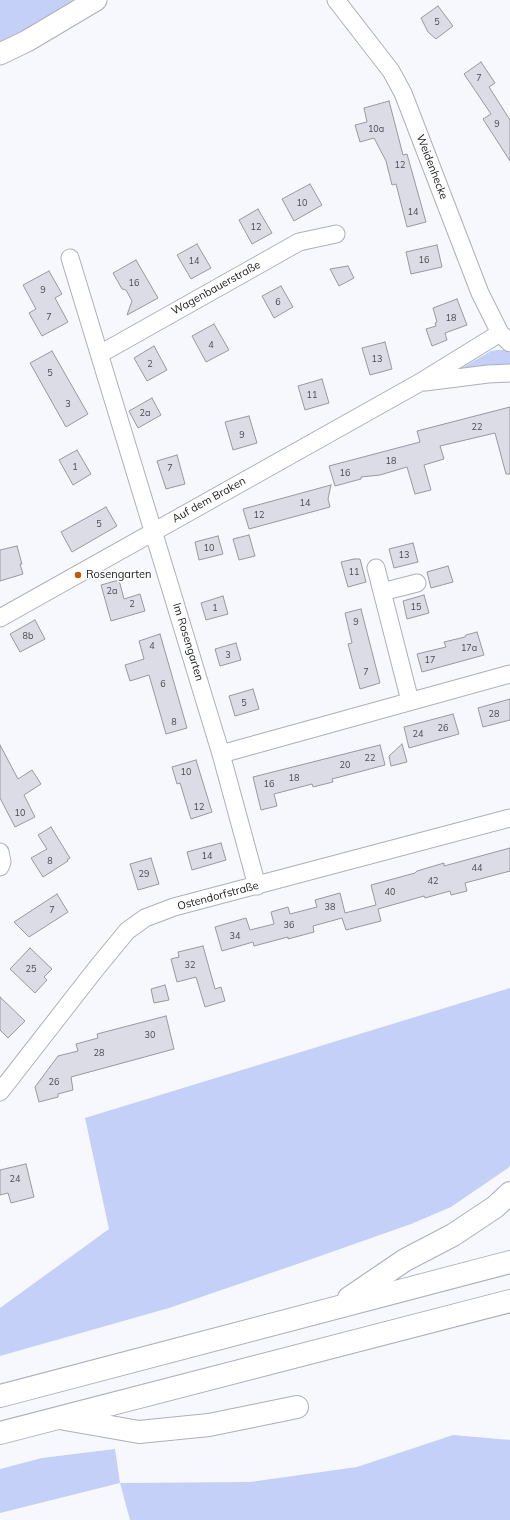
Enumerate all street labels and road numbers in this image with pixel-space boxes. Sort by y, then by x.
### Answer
street label: Weidenhecke [414,133,450,201]
street label: Wagenbauerstraße [169,258,263,318]
street label: Auf dem Braken [170,474,248,526]
street label: Im Rosengarten [170,601,206,683]
street label: Ostendorfstraße [176,879,260,913]

